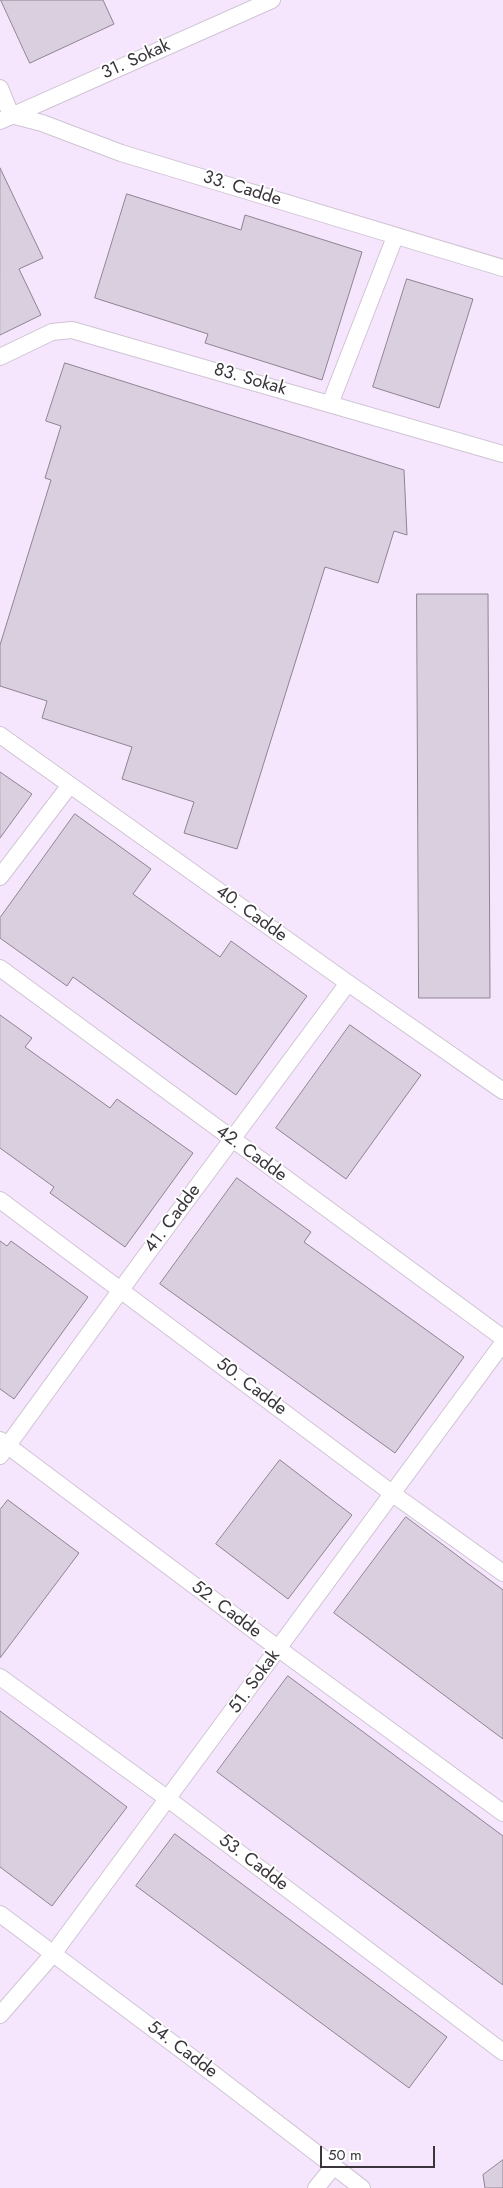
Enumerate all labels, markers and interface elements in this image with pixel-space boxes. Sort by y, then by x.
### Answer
street label: 31. Sokak [98,35,174,85]
street label: 33. Cadde [200,167,284,211]
street label: 83. Sokak [211,359,289,401]
street label: 40. Cadde [211,881,291,947]
street label: 42. Cadde [211,1121,291,1187]
street label: 41. Cadde [140,1180,206,1258]
street label: 50. Cadde [212,1354,290,1420]
street label: 52. Cadde [187,1577,265,1643]
street label: 51. Sokak [225,1646,285,1718]
street label: 53. Cadde [214,1830,292,1896]
street label: 54. Cadde [143,2017,221,2083]
scale bar [323,2136,438,2168]
text: 50 m [328,2144,362,2166]

